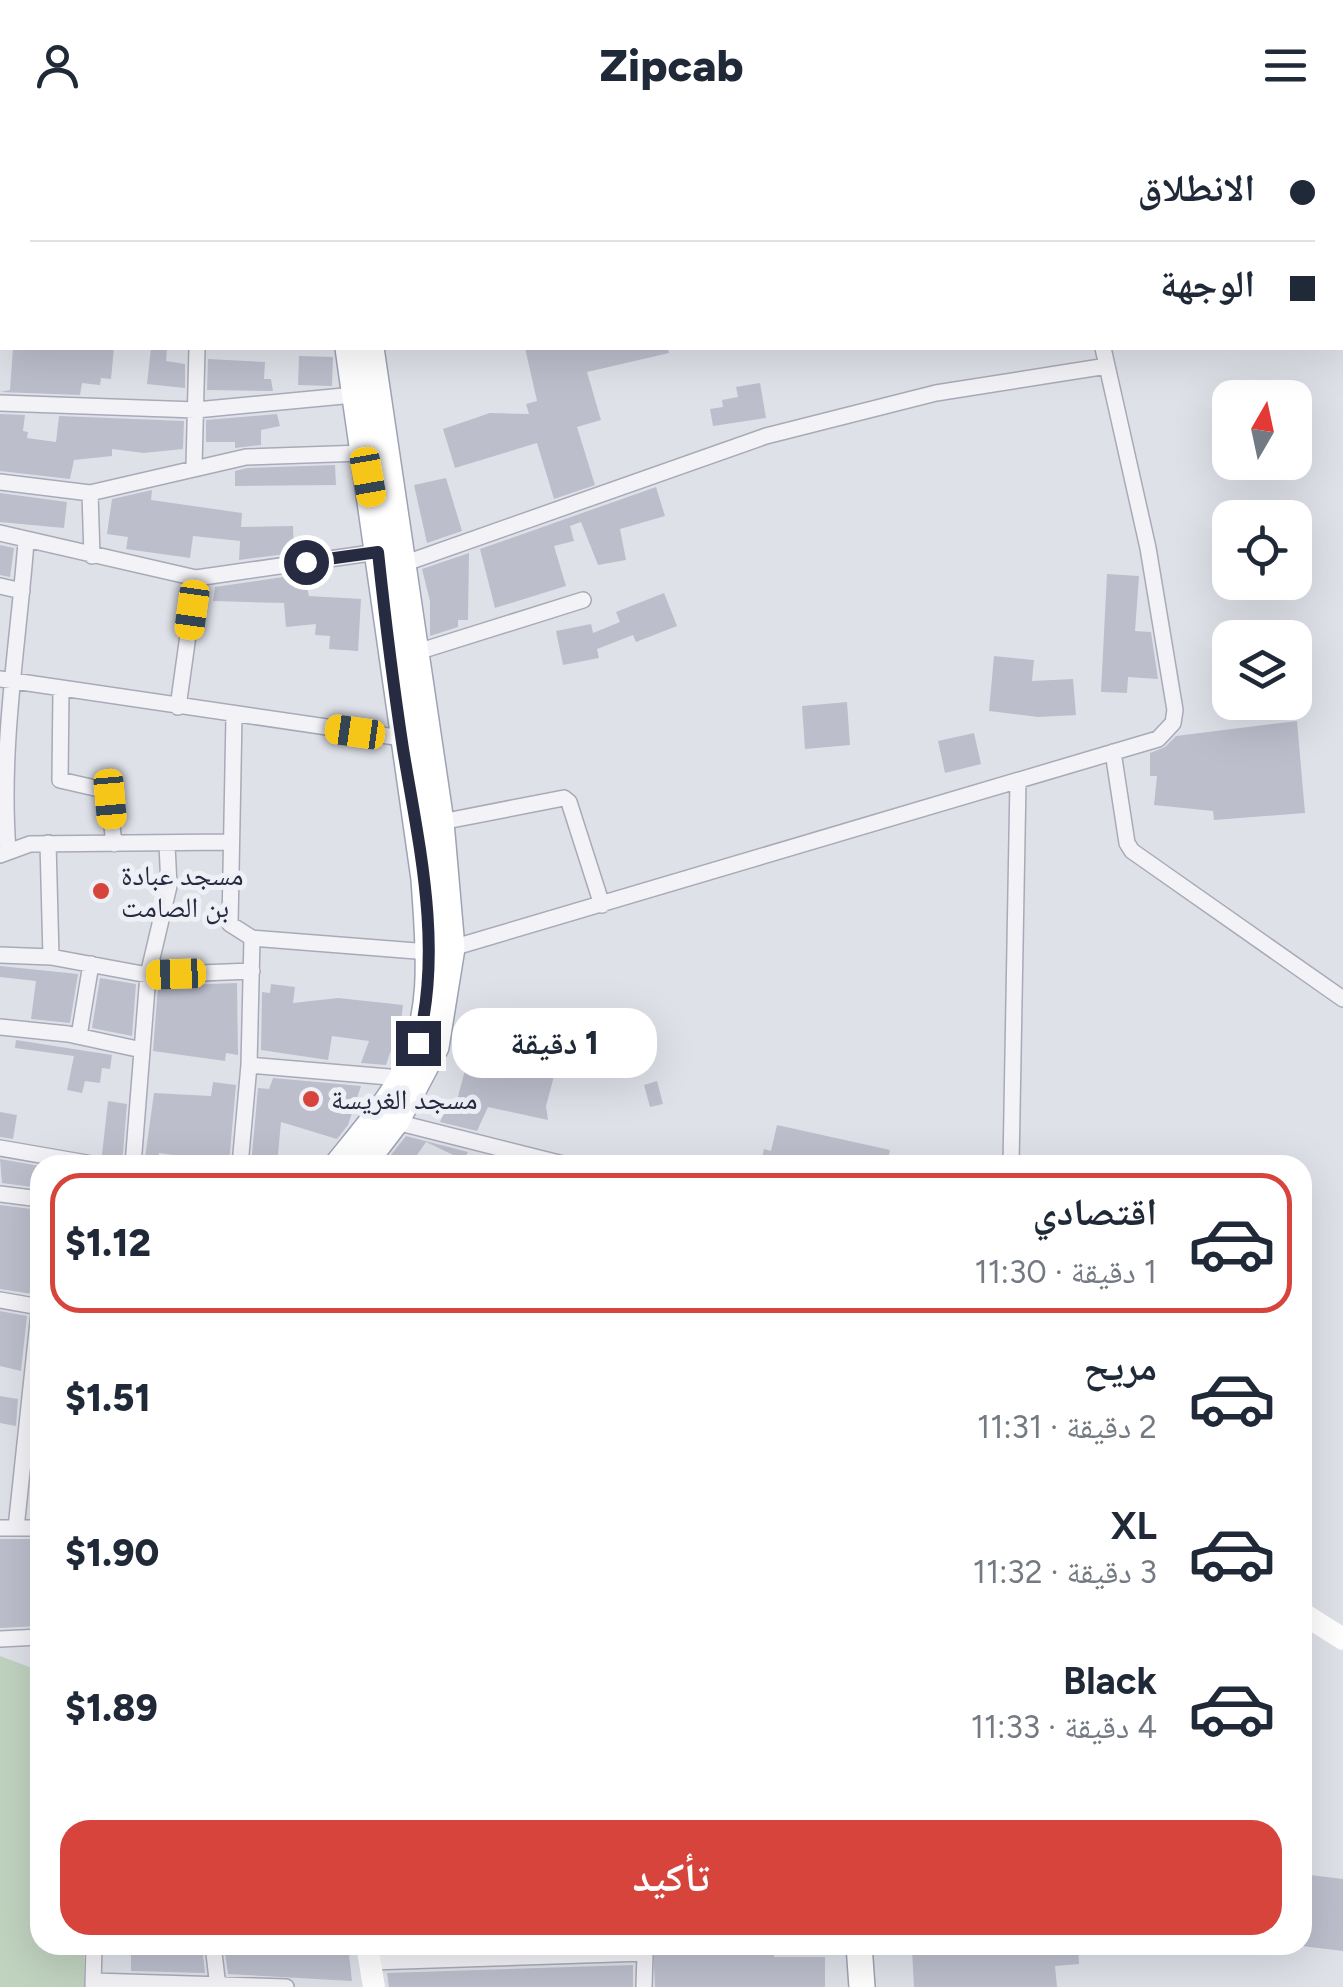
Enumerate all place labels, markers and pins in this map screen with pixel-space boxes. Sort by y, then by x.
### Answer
place label: مسجد عبادة بن الصامت [121,858,244,925]
marker: مسجد عبادة بن الصامت [90,880,112,902]
place label: مسجد الغريسة [331,1082,478,1116]
marker: مسجد الغريسة [300,1088,322,1110]

